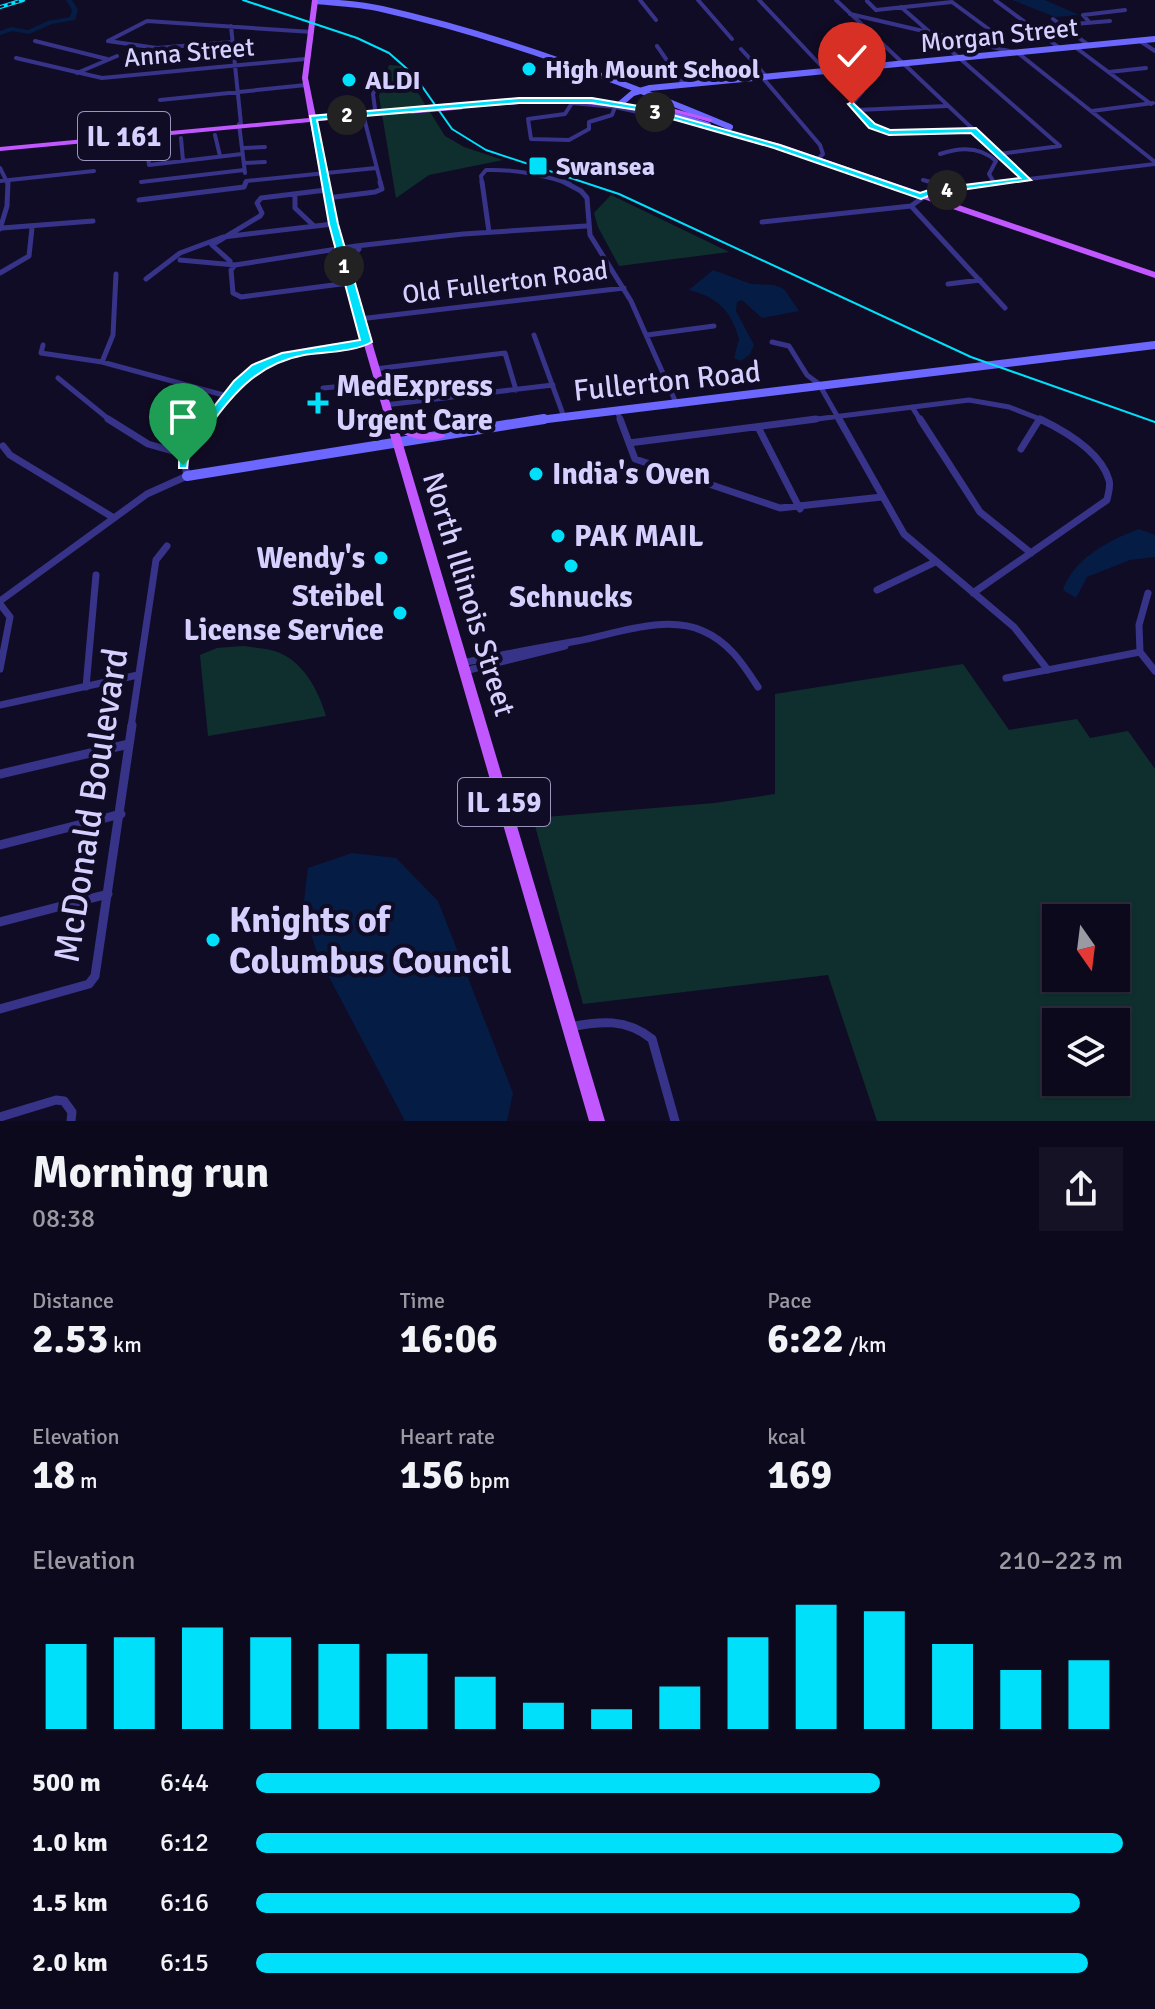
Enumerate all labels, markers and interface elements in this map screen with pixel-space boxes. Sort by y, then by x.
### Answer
street label: Morgan Street [919,12,1080,60]
pin [818,22,886,104]
street label: Anna Street [122,31,256,75]
icon: check [830,34,874,78]
place label: High Mount School [545,54,760,86]
marker: High Mount School [520,60,538,78]
place label: ALDI [365,65,421,97]
marker: ALDI [340,71,358,89]
pin: 3 [635,92,675,132]
pin: 2 [327,95,367,135]
text: 3 [649,98,661,125]
text: 2 [341,101,353,128]
road number: IL 161 [78,112,170,160]
place label: Swansea [556,151,655,183]
marker: Swansea [527,155,549,177]
pin: 4 [927,170,967,210]
text: 4 [941,176,953,203]
pin: 1 [324,246,364,286]
text: 1 [338,252,350,279]
street label: Old Fullerton Road [400,255,610,311]
street label: Fullerton Road [572,353,762,410]
place label: MedExpress Urgent Care [336,368,493,439]
pin [149,383,217,465]
marker: MedExpress Urgent Care [307,392,329,414]
icon: arrive [161,395,205,439]
place label: India's Oven [552,456,711,493]
marker: India's Oven [527,465,545,483]
street label: North Illinois Street [414,468,523,721]
place label: PAK MAIL [574,518,704,555]
marker: PAK MAIL [549,527,567,545]
place label: Wendy's [256,540,365,577]
marker: Wendy's [372,549,390,567]
marker: Schnucks [562,557,580,575]
place label: Steibel License Service [183,578,384,649]
place label: Schnucks [509,579,633,616]
marker: Steibel License Service [391,604,409,622]
street label: McDonald Boulevard [44,645,139,966]
road number: IL 159 [458,778,550,826]
place label: Knights of Columbus Council [229,898,511,984]
north arrow [1042,904,1130,992]
map controls [1042,904,1130,1096]
marker: Knights of Columbus Council [204,931,222,949]
button: layers [1042,1008,1130,1096]
text: Morning run [32,1146,269,1200]
button: share [1039,1147,1123,1231]
text: 08:38 [32,1203,95,1235]
text: Distance [32,1287,114,1314]
text: Time [400,1287,445,1314]
text: Pace [767,1287,812,1314]
text: 2.53 [32,1314,108,1364]
text: 16:06 [400,1314,498,1364]
text: 6:22 [767,1314,844,1364]
text: km [108,1331,142,1358]
text: /km [844,1331,887,1358]
text: Elevation [32,1423,120,1450]
text: Heart rate [400,1423,495,1450]
text: kcal [767,1423,806,1450]
text: 18 [32,1450,75,1500]
text: 156 [400,1450,464,1500]
text: 169 [767,1450,832,1500]
text: m [75,1467,98,1494]
text: bpm [464,1467,510,1494]
text: Elevation [32,1545,136,1577]
text: 210–223 m [999,1545,1123,1577]
text: 500 m [32,1767,101,1799]
text: 6:44 [160,1767,209,1799]
text: 1.0 km [32,1827,108,1859]
text: 6:12 [160,1827,209,1859]
text: 1.5 km [32,1887,108,1919]
text: 6:16 [160,1887,209,1919]
text: 2.0 km [32,1947,108,1979]
text: 6:15 [160,1947,209,1979]

